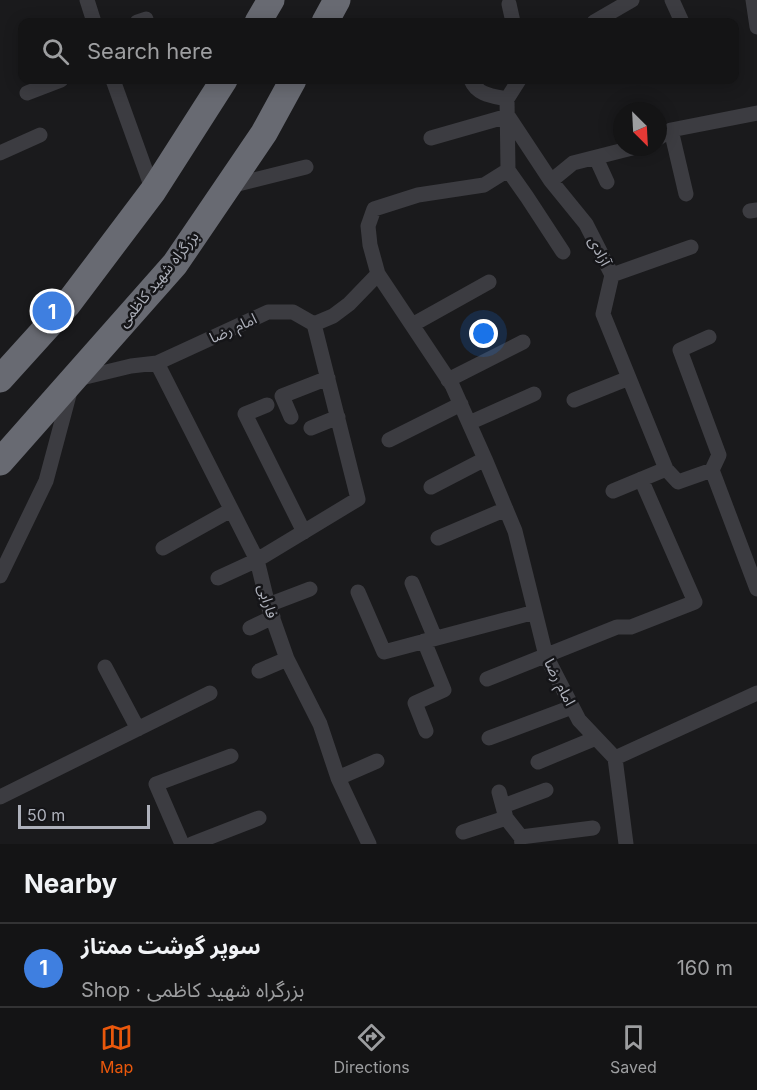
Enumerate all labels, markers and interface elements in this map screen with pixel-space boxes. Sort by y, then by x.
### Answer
search box [18,18,739,84]
icon: search [39,35,72,68]
text: Search here [87,38,213,64]
north arrow [613,102,667,156]
street label: بزرگراه شهید کاظمی [113,227,203,331]
street label: آزادی [585,233,616,270]
pin: 1 [32,288,72,334]
street label: امام رضا [206,309,261,349]
your location [469,319,498,348]
street label: فارابی [254,582,282,621]
street label: امام رضا [538,655,580,710]
scale bar [18,802,150,830]
text: 50 m [27,805,65,825]
text: Nearby [24,868,117,899]
text: سوپر گوشت ممتاز [81,933,261,959]
text: 1 [39,956,48,980]
text: 160 m [677,956,733,980]
text: Shop · بزرگراه شهید کاظمی [81,978,304,1002]
tab: Map [100,1021,133,1077]
tab: Directions [334,1021,410,1077]
tab: Saved [610,1021,657,1077]

